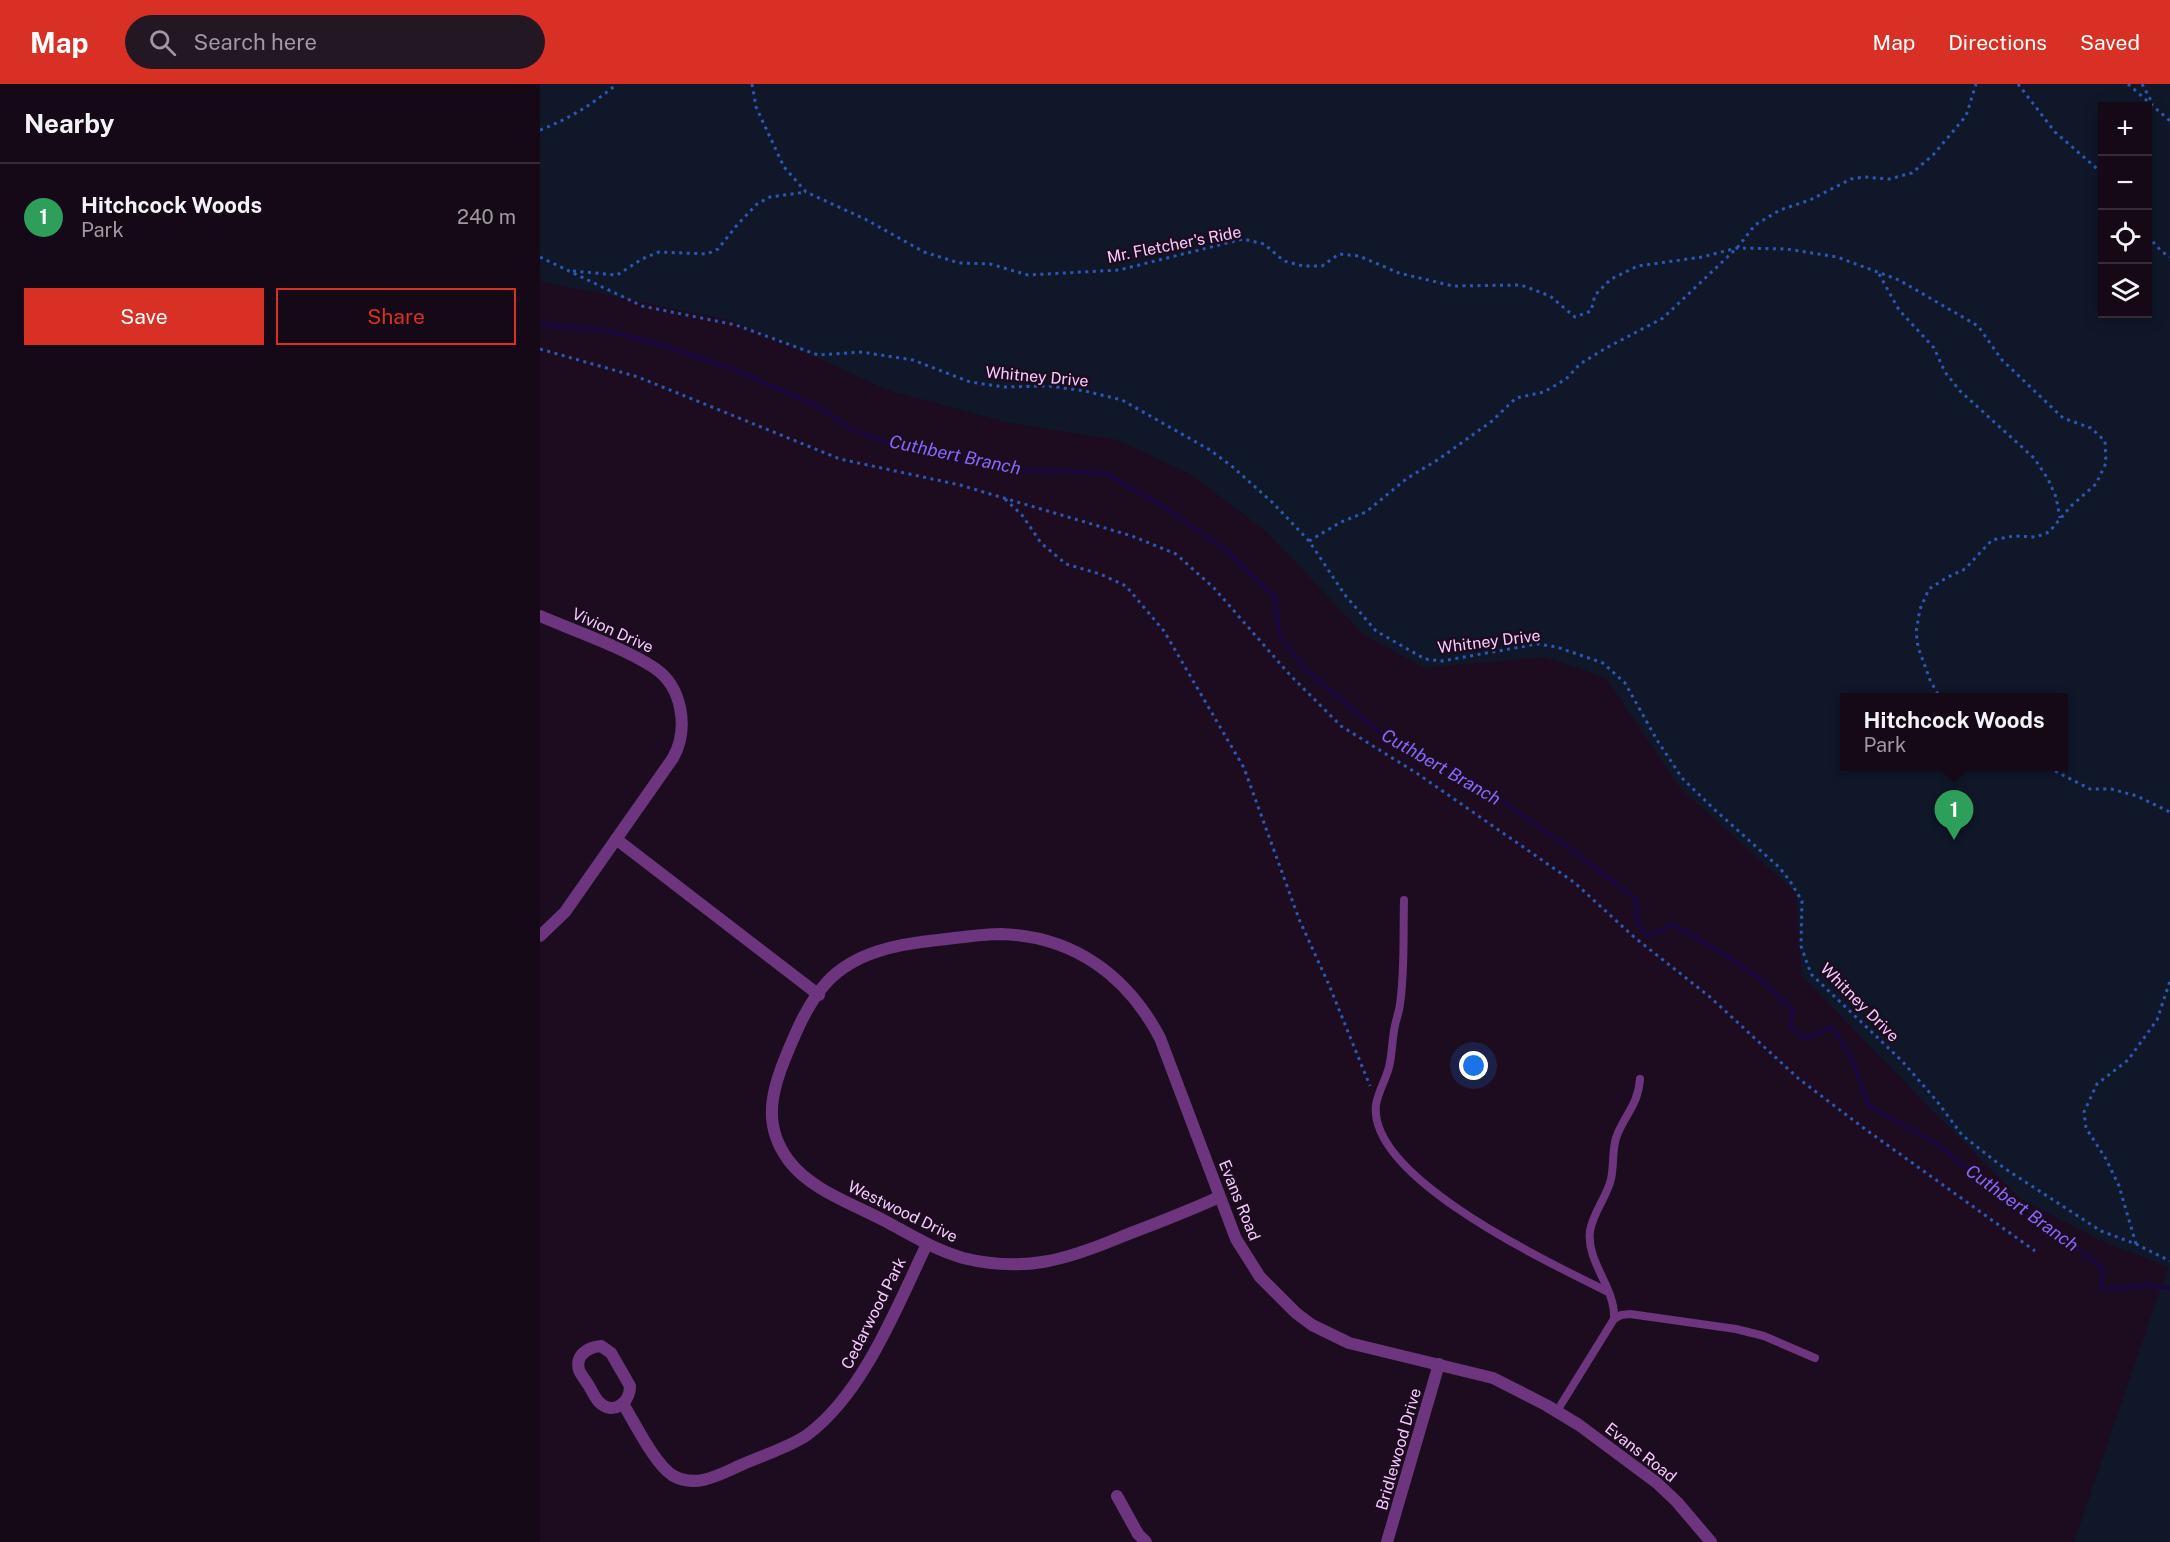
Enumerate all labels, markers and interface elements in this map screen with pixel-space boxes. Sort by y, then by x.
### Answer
search box [125,15,545,69]
text: Map [30,26,89,59]
icon: search [146,26,179,59]
text: Search here [194,29,317,55]
text: Map [1873,30,1915,55]
text: Directions [1948,30,2047,55]
text: Saved [2080,30,2140,55]
map controls [2098,102,2152,318]
button: + [2098,102,2152,156]
text: Nearby [24,108,114,139]
button: − [2098,156,2152,210]
text: Hitchcock Woods [81,192,262,218]
text: 1 [39,205,48,229]
text: 240 m [457,205,516,229]
button: locate [2098,210,2152,264]
text: Park [81,218,124,242]
street label: Mr. Fletcher's Ride [1105,222,1243,267]
button: layers [2098,264,2152,318]
button: Save [24,288,264,345]
button: Share [276,288,516,345]
street label: Whitney Drive [985,363,1089,390]
water label: Cuthbert Branch [887,430,1023,479]
street label: Vivion Drive [569,604,656,657]
street label: Whitney Drive [1437,626,1542,657]
popup [1840,693,2068,771]
text: Hitchcock Woods [1864,707,2044,733]
water label: Cuthbert Branch [1378,724,1505,809]
text: Park [1864,733,1906,757]
pin: 1 [1934,790,1974,840]
street label: Whitney Drive [1816,959,1903,1046]
your location [1459,1051,1488,1080]
street label: Evans Road [1215,1157,1264,1243]
water label: Cuthbert Branch [1962,1160,2083,1256]
street label: Westwood Drive [845,1177,961,1246]
street label: Cedarwood Park [837,1254,910,1372]
street label: Bridlewood Drive [1372,1386,1425,1512]
street label: Evans Road [1601,1419,1680,1486]

